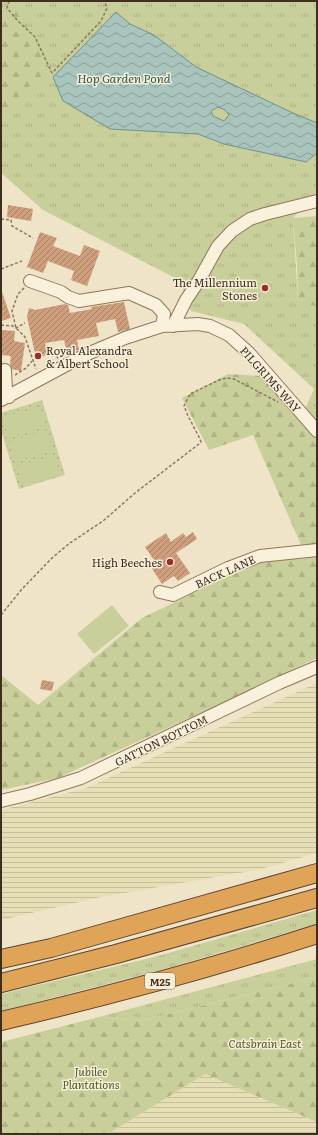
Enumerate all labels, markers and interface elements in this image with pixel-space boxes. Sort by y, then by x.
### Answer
water label: Hop Garden Pond [77,69,171,87]
place label: The Millennium Stones [172,274,257,303]
marker: The Millennium Stones [260,283,270,293]
place label: Royal Alexandra & Albert School [46,342,132,371]
street label: PILGRIMS WAY [237,342,305,416]
marker: Royal Alexandra & Albert School [33,351,43,361]
street label: BACK LANE [192,551,258,591]
place label: High Beeches [92,554,162,570]
marker: High Beeches [165,557,175,567]
street label: GATTON BOTTOM [112,711,210,769]
road number: M25 [145,973,175,989]
park label: Catsbrain East [229,1035,302,1051]
park label: Jubilee Plantations [62,1063,120,1092]

